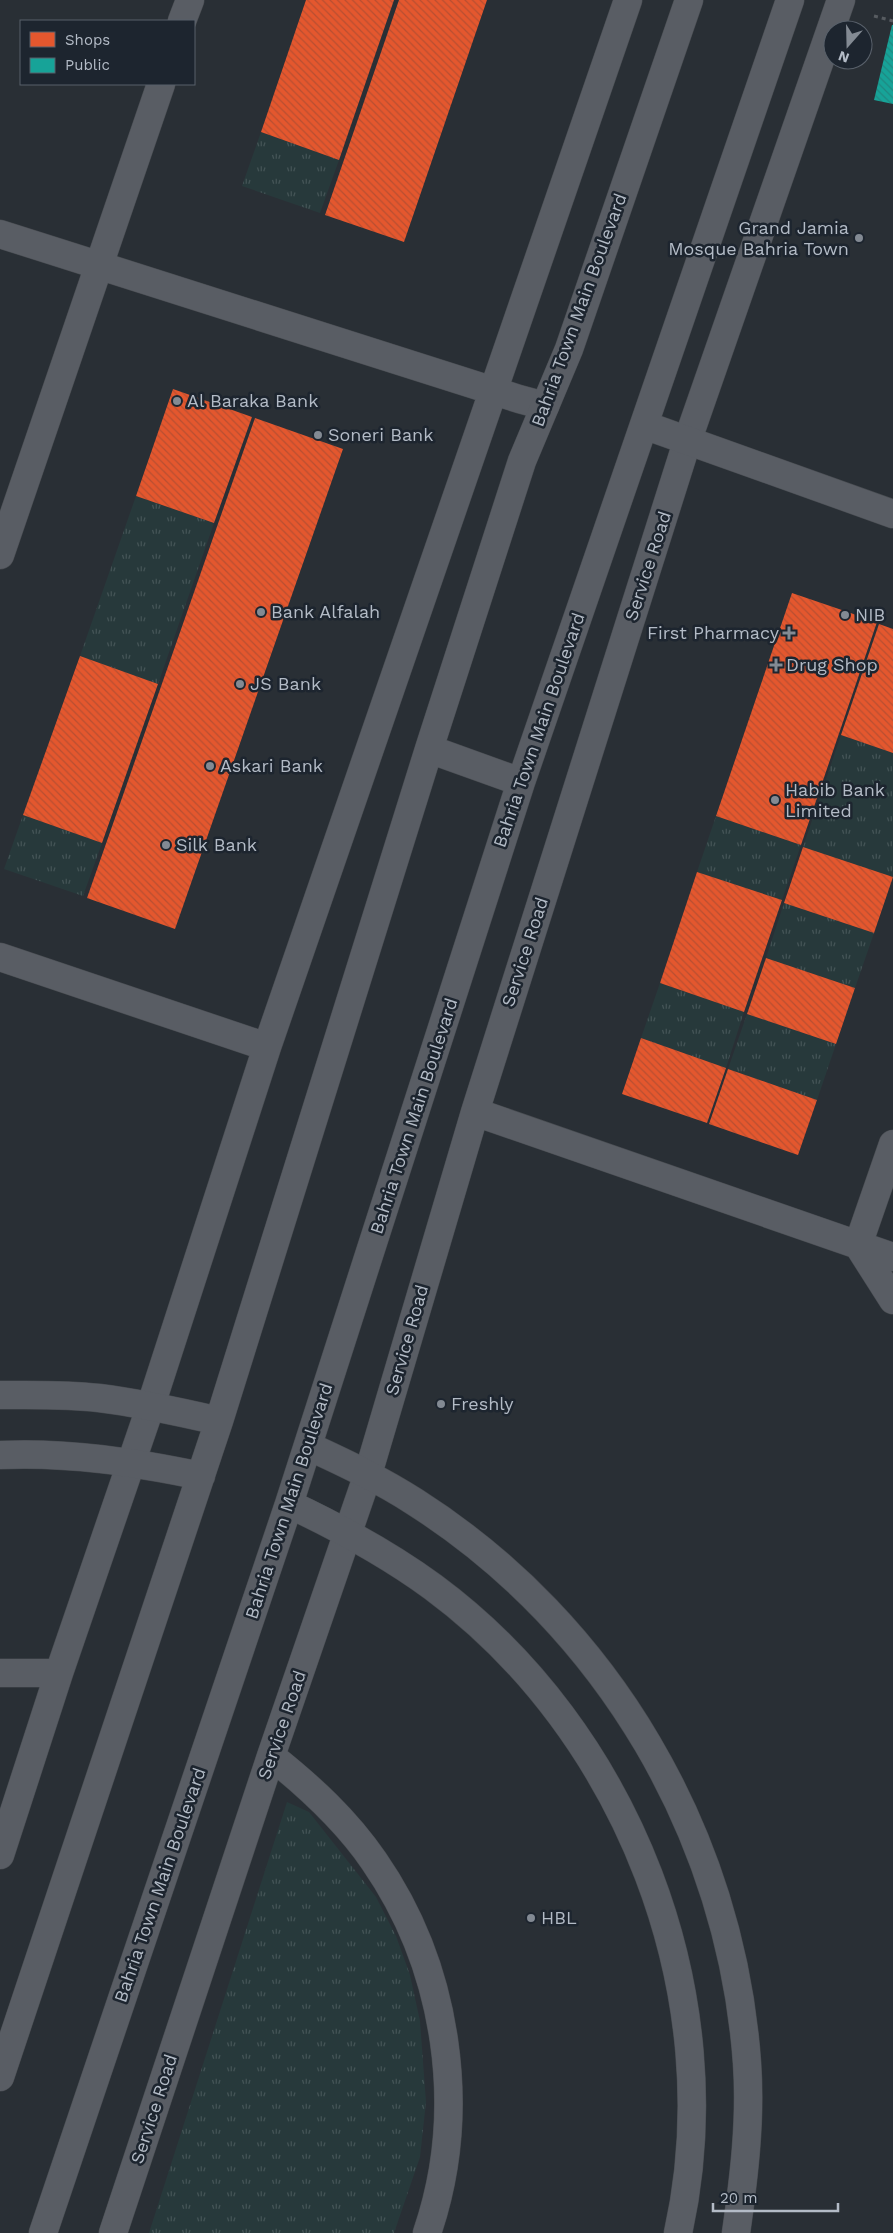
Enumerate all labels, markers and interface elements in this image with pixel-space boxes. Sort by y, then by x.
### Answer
legend [20,20,195,85]
north arrow [823,20,873,70]
text: Shops [65,31,110,49]
text: N [836,48,851,67]
text: Public [65,56,110,74]
street label: Bahria Town Main Boulevard [526,190,631,429]
place label: Grand Jamia Mosque Bahria Town [668,217,849,259]
marker: Grand Jamia Mosque Bahria Town [853,232,865,244]
place label: Al Baraka Bank [187,390,318,411]
marker: Al Baraka Bank [171,395,183,407]
place label: Soneri Bank [328,424,433,445]
marker: Soneri Bank [312,429,324,441]
street label: Service Road [620,508,675,623]
place label: Bank Alfalah [271,601,380,622]
place label: NIB [855,604,885,625]
marker: Bank Alfalah [255,606,267,618]
marker: NIB [839,609,851,621]
street label: Bahria Town Main Boulevard [488,610,589,850]
place label: First Pharmacy [647,622,780,643]
marker: First Pharmacy [783,627,795,639]
place label: Drug Shop [786,654,878,675]
marker: Drug Shop [770,659,782,671]
place label: JS Bank [250,673,321,694]
marker: JS Bank [234,678,246,690]
place label: Askari Bank [220,755,323,776]
marker: Askari Bank [204,760,216,772]
place label: Habib Bank Limited [785,779,885,821]
marker: Habib Bank Limited [769,794,781,806]
place label: Silk Bank [176,834,257,855]
marker: Silk Bank [160,839,172,851]
street label: Service Road [497,894,552,1009]
street label: Bahria Town Main Boulevard [365,995,462,1236]
street label: Service Road [381,1282,432,1398]
street label: Bahria Town Main Boulevard [240,1380,337,1621]
place label: Freshly [451,1393,514,1414]
marker: Freshly [435,1398,447,1410]
street label: Service Road [253,1668,310,1782]
street label: Bahria Town Main Boulevard [109,1765,210,2005]
place label: HBL [541,1907,577,1928]
marker: HBL [525,1912,537,1924]
street label: Service Road [126,2051,181,2166]
scale bar [713,2180,838,2212]
text: 20 m [720,2189,758,2207]

